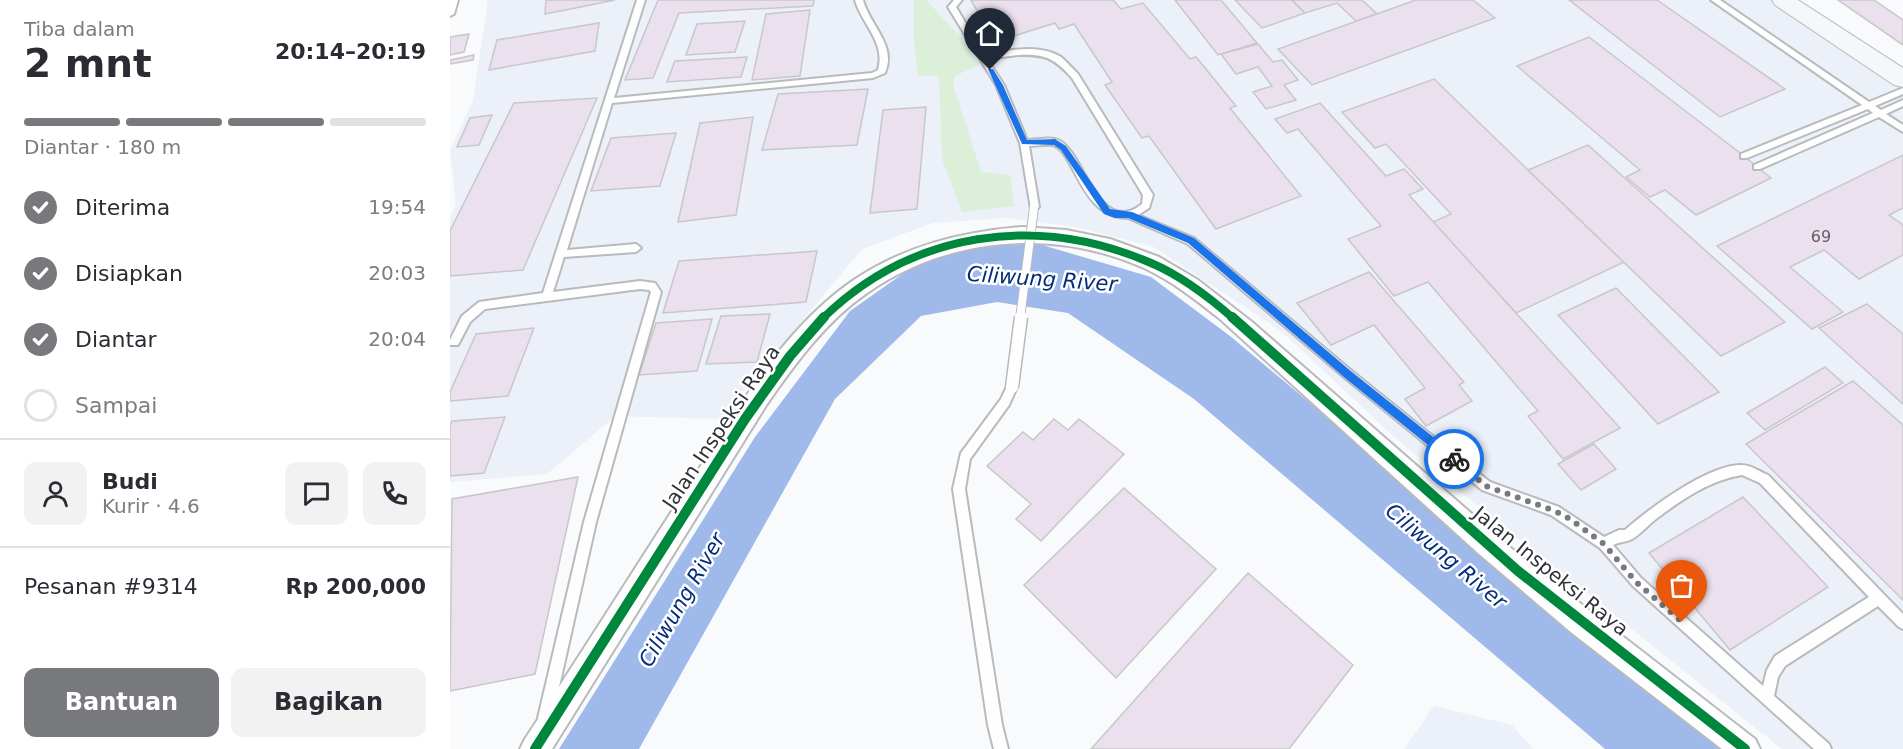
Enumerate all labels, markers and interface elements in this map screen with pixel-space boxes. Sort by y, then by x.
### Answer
pin [964,8,1015,70]
text: Tiba dalam [24,17,135,41]
icon: home [973,17,1006,50]
text: 20:14–20:19 [275,39,426,64]
text: 2 mnt [24,41,152,86]
text: Diantar · 180 m [24,135,181,159]
icon: check [24,191,57,224]
text: Diterima [75,195,170,220]
text: 19:54 [368,195,426,219]
house number: 69 [1811,227,1831,246]
icon: check [24,257,57,290]
text: Disiapkan [75,261,183,286]
text: 20:03 [368,261,426,285]
water label: Ciliwung River [966,262,1119,296]
icon: check [24,323,57,356]
text: Diantar [75,327,157,352]
text: 20:04 [368,327,426,351]
street label: Jalan Inspeksi Raya [656,340,785,515]
text: Sampai [75,393,157,418]
courier [1424,429,1484,489]
icon: bike [1438,443,1471,476]
button: person [24,462,87,525]
button: chat [285,462,348,525]
button: phone [363,462,426,525]
text: Budi [102,469,158,494]
text: Kurir · 4.6 [102,494,200,518]
water label: Ciliwung River [1381,498,1512,614]
street label: Jalan Inspeksi Raya [1467,500,1633,641]
water label: Ciliwung River [634,528,731,671]
pin [1656,560,1707,622]
icon: bag [1665,569,1698,602]
text: Pesanan #9314 [24,574,198,599]
text: Rp 200,000 [285,574,426,599]
button: Bantuan [24,668,219,737]
button: Bagikan [231,668,426,737]

